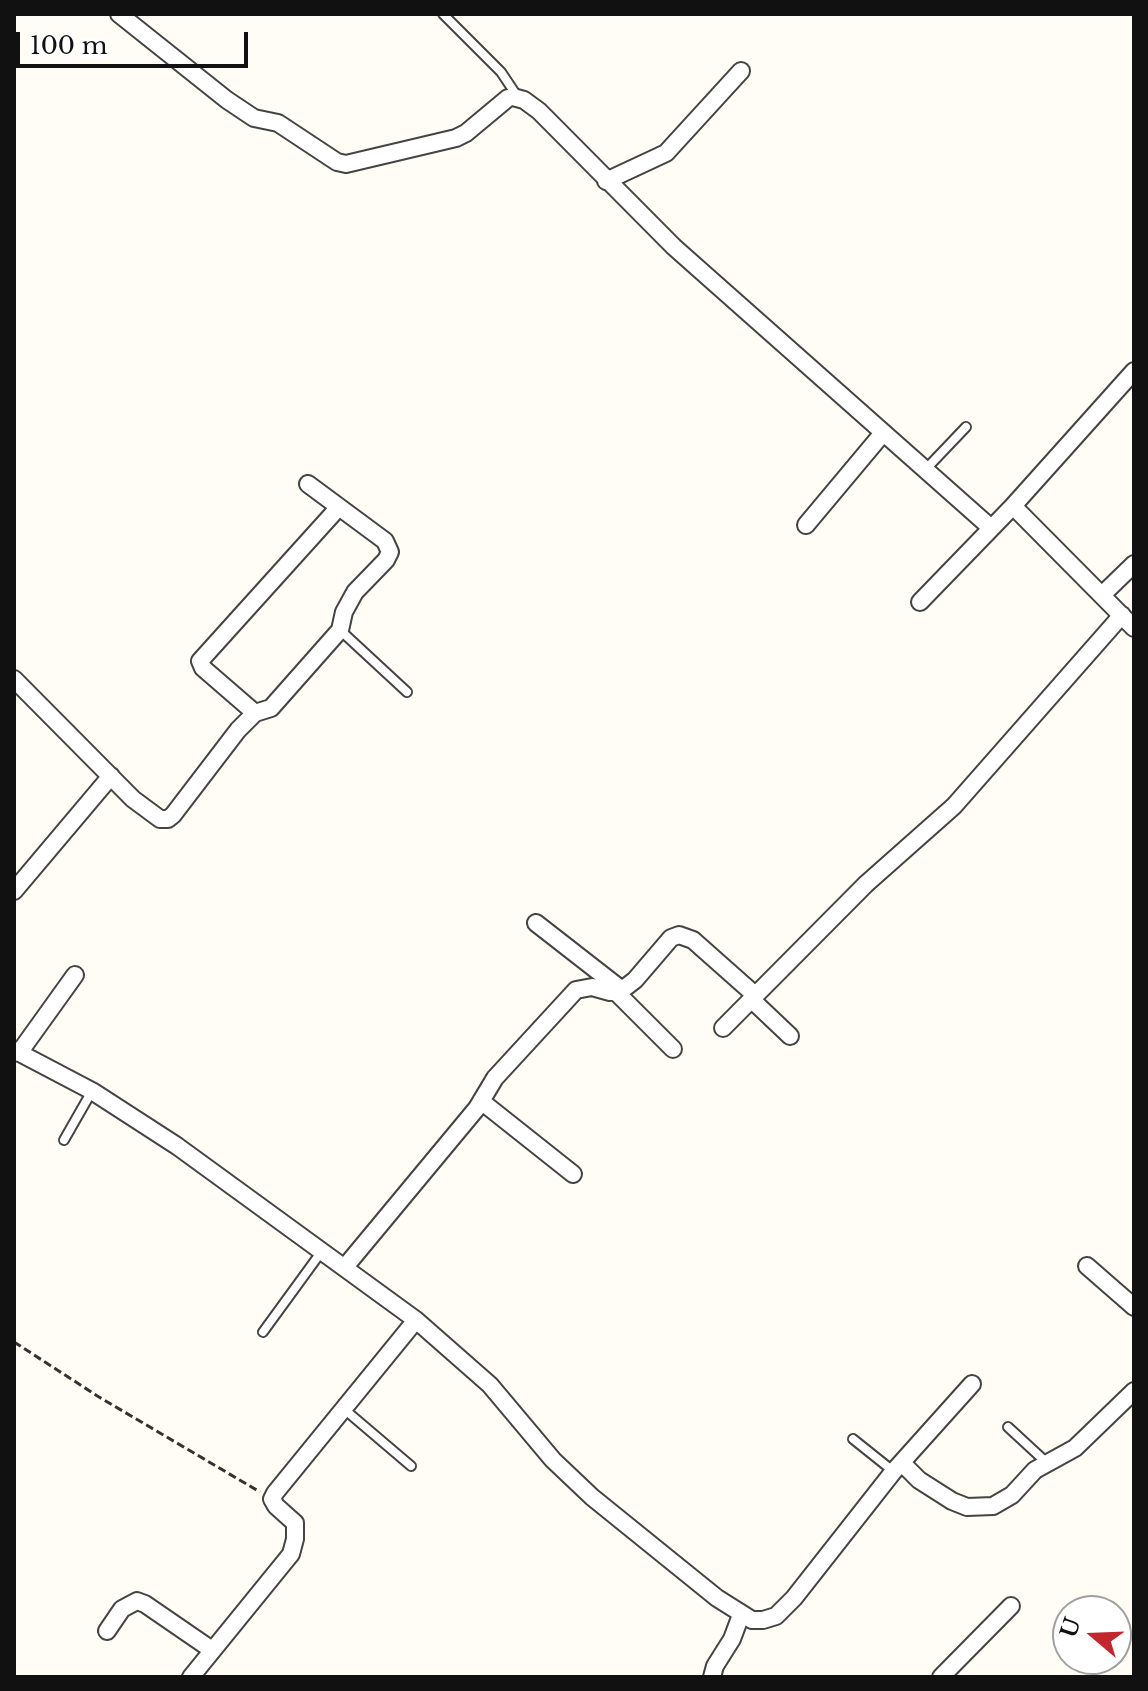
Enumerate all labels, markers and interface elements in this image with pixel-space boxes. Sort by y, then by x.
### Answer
scale bar [20,16,252,66]
text: 100 m [30,31,108,60]
north arrow [1052,1595,1132,1675]
text: U [1055,1614,1087,1641]

